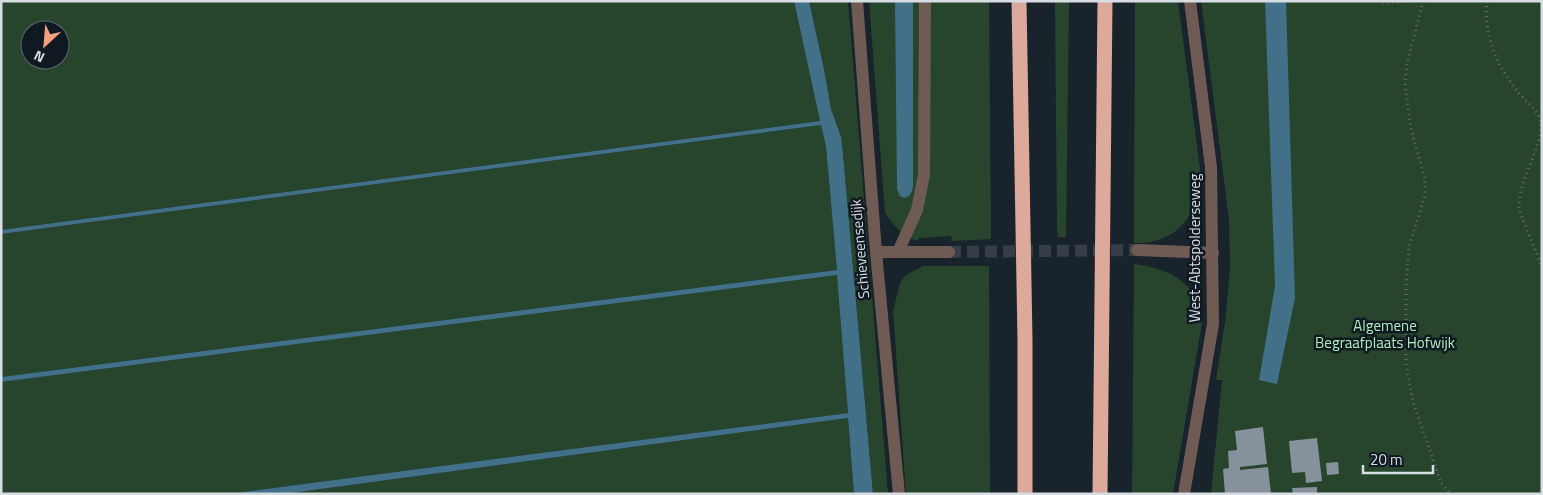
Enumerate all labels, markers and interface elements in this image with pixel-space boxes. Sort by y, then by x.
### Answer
north arrow [20,20,70,70]
text: N [30,46,48,69]
street label: West-Abtspolderseweg [1183,173,1206,323]
street label: Schieveensedijk [844,198,875,300]
park label: Algemene Begraafplaats Hofwijk [1315,314,1455,354]
scale bar [1363,442,1433,474]
text: 20 m [1370,448,1403,471]

